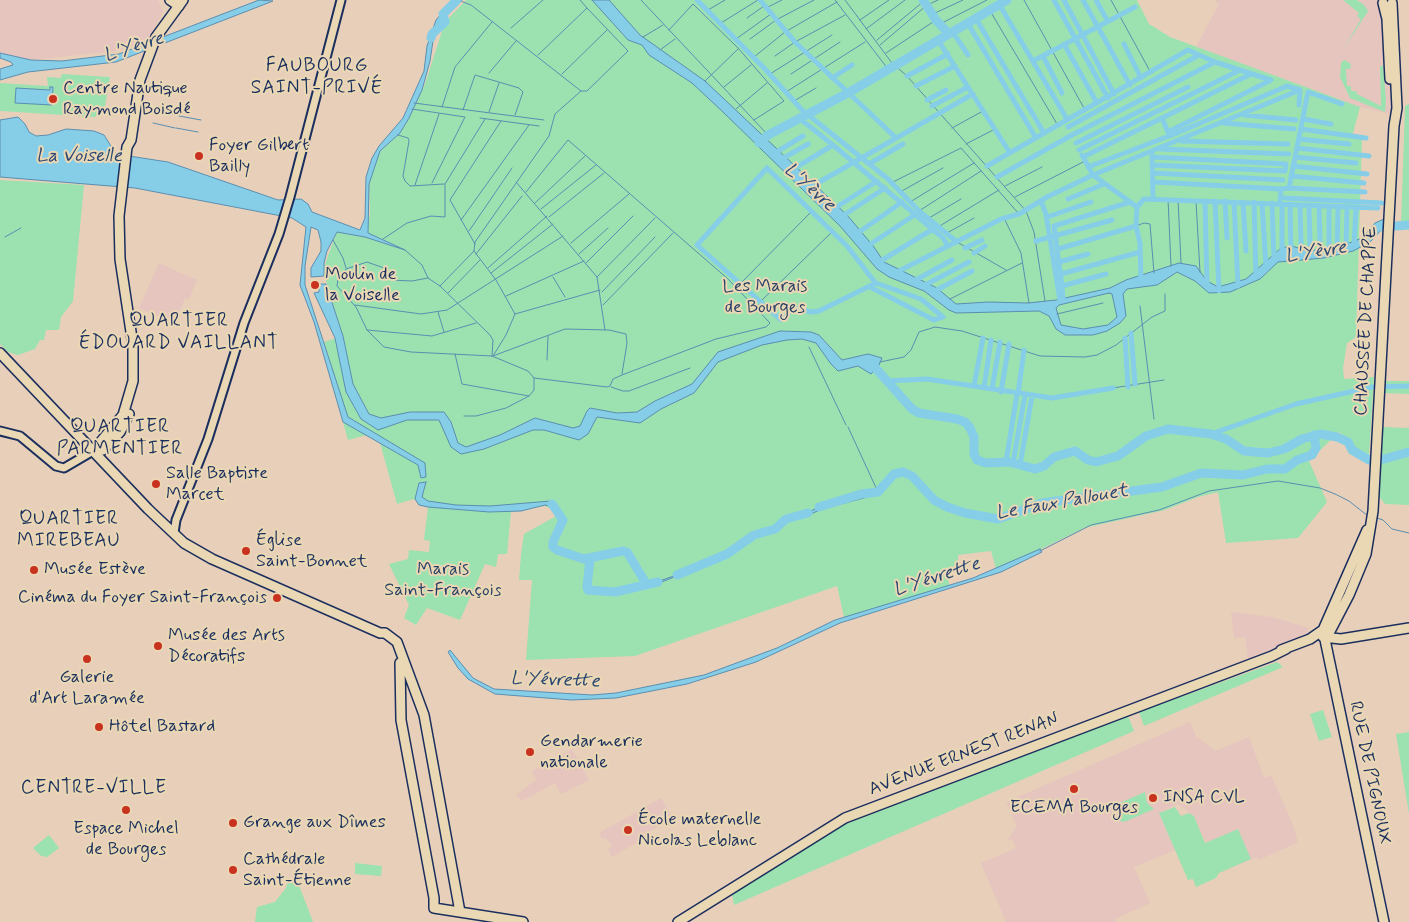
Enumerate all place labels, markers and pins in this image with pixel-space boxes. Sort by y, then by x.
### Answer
place label: Centre Nautique Raymond Boisdé [63,78,190,120]
marker: Centre Nautique Raymond Boisdé [47,93,59,105]
place label: Foyer Gilbert Bailly [209,135,309,178]
marker: Foyer Gilbert Bailly [193,150,205,162]
place label: Moulin de la Voiselle [325,264,400,306]
marker: Moulin de la Voiselle [309,279,321,291]
place label: Salle Baptiste Marcet [166,463,268,506]
marker: Salle Baptiste Marcet [150,478,162,490]
place label: Église Saint-Bonnet [256,530,367,572]
marker: Église Saint-Bonnet [240,545,252,557]
place label: Musée Estève [44,559,146,581]
marker: Musée Estève [28,564,40,576]
place label: Cinéma du Foyer Saint-François [18,587,267,609]
marker: Cinéma du Foyer Saint-François [271,592,283,604]
place label: Musée des Arts Décoratifs [168,625,285,668]
marker: Musée des Arts Décoratifs [152,640,164,652]
marker: Galerie d'Art Laramée [81,653,93,665]
place label: Galerie d'Art Laramée [29,667,145,710]
place label: Hôtel Bastard [109,716,215,738]
marker: Hôtel Bastard [93,721,105,733]
place label: Gendarmerie nationale [540,731,643,774]
marker: Gendarmerie nationale [524,746,536,758]
marker: ECEMA Bourges [1068,783,1080,795]
place label: INSA CVL [1163,787,1245,809]
marker: INSA CVL [1147,792,1159,804]
place label: ECEMA Bourges [1010,797,1138,819]
marker: Espace Michel de Bourges [120,804,132,816]
place label: École maternelle Nicolas Leblanc [638,809,761,852]
place label: Grange aux Dîmes [243,812,386,834]
marker: Grange aux Dîmes [227,817,239,829]
place label: Espace Michel de Bourges [73,818,179,861]
marker: École maternelle Nicolas Leblanc [622,824,634,836]
place label: Cathédrale Saint-Étienne [243,849,352,892]
marker: Cathédrale Saint-Étienne [227,864,239,876]

